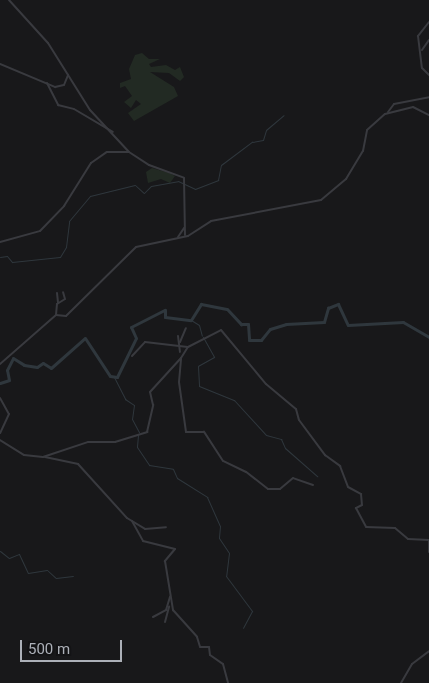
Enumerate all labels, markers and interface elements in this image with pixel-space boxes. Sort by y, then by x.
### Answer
scale bar [22,630,125,662]
text: 500 m [28,640,70,658]

